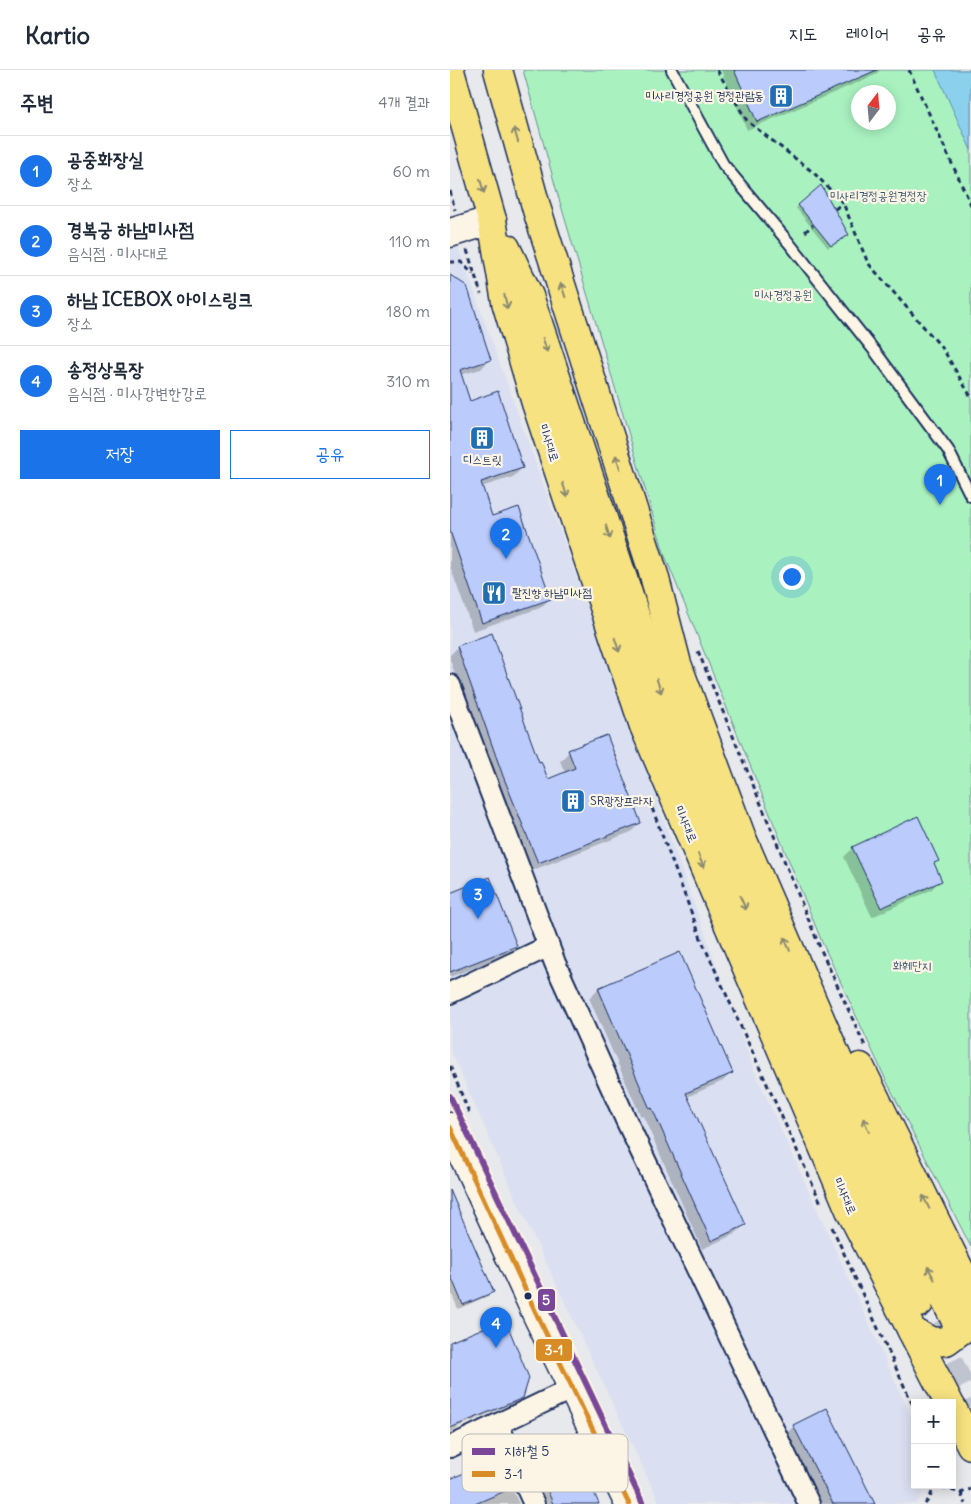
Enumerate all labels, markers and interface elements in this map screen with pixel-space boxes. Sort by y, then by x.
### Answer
text: Kartio [25,20,90,50]
text: 지도 [789,22,818,45]
text: 레이어 [846,22,889,45]
text: 공유 [917,22,946,45]
building icon: 미사리경정공원 경정관람동 [768,83,794,109]
north arrow [851,85,896,130]
place label: 미사리경정공원 경정관람동 [645,88,764,103]
text: 주변 [20,89,54,116]
text: 4개 결과 [378,92,430,112]
one-way arrow [510,127,520,143]
text: 공중화장실 [67,147,143,171]
text: 1 [33,161,39,181]
text: 60 m [392,161,430,181]
text: 장소 [67,173,93,193]
one-way arrow [478,177,488,193]
park label: 미사리경정공원경정장 [830,188,927,203]
text: 경복궁 하남미사점 [67,217,194,241]
text: 2 [32,231,40,251]
text: 110 m [389,231,430,251]
text: 음식점 · 미사대로 [67,243,168,263]
one-way arrow [558,283,567,299]
text: 하남 ICEBOX 아이스링크 [67,287,253,311]
park label: 미사경정공원 [754,287,812,302]
one-way arrow [502,294,511,310]
text: 3 [31,301,41,321]
text: 180 m [386,301,430,321]
text: 장소 [67,313,93,333]
one-way arrow [541,337,550,352]
text: 송정상목장 [67,357,143,381]
text: 4 [31,371,41,391]
text: 310 m [386,371,430,391]
text: 음식점 · 미사강변한강로 [67,383,207,403]
street label: 미사대로 [536,422,563,464]
building icon: 디스트릿 [469,425,495,451]
button: 저장 [20,430,220,479]
button: 공유 [230,430,430,479]
place label: 디스트릿 [463,452,502,467]
one-way arrow [613,454,622,470]
pin: 1 [924,464,956,505]
one-way arrow [561,482,571,498]
pin: 2 [490,518,522,559]
one-way arrow [603,524,613,540]
your location [779,564,805,590]
restaurant icon: 팔진향 하남미사점 [481,580,507,606]
place label: 팔진향 하남미사점 [512,585,592,600]
one-way arrow [612,636,622,652]
one-way arrow [655,678,664,694]
building icon: SR광장프라자 [560,788,586,814]
place label: SR광장프라자 [590,793,653,808]
street label: 미사대로 [672,803,701,845]
one-way arrow [697,853,707,868]
pin: 3 [462,878,494,919]
one-way arrow [739,895,749,910]
one-way arrow [782,937,792,952]
park label: 화훼단지 [893,958,931,973]
one-way arrow [860,1118,870,1133]
street label: 미사대로 [831,1175,860,1216]
one-way arrow [921,1195,931,1210]
one-way arrow [926,1267,936,1281]
line badge: 5 [537,1288,556,1312]
unlabelled marker [523,1291,533,1301]
text: 5 [542,1291,550,1309]
pin: 4 [480,1307,512,1348]
line badge: 3-1 [535,1338,573,1362]
text: 3-1 [545,1341,563,1359]
map controls [911,1399,956,1489]
button: + [911,1399,956,1444]
legend [462,1434,628,1492]
text: 지하철 5 [504,1442,549,1460]
button: − [911,1444,956,1489]
text: 3-1 [504,1465,523,1483]

